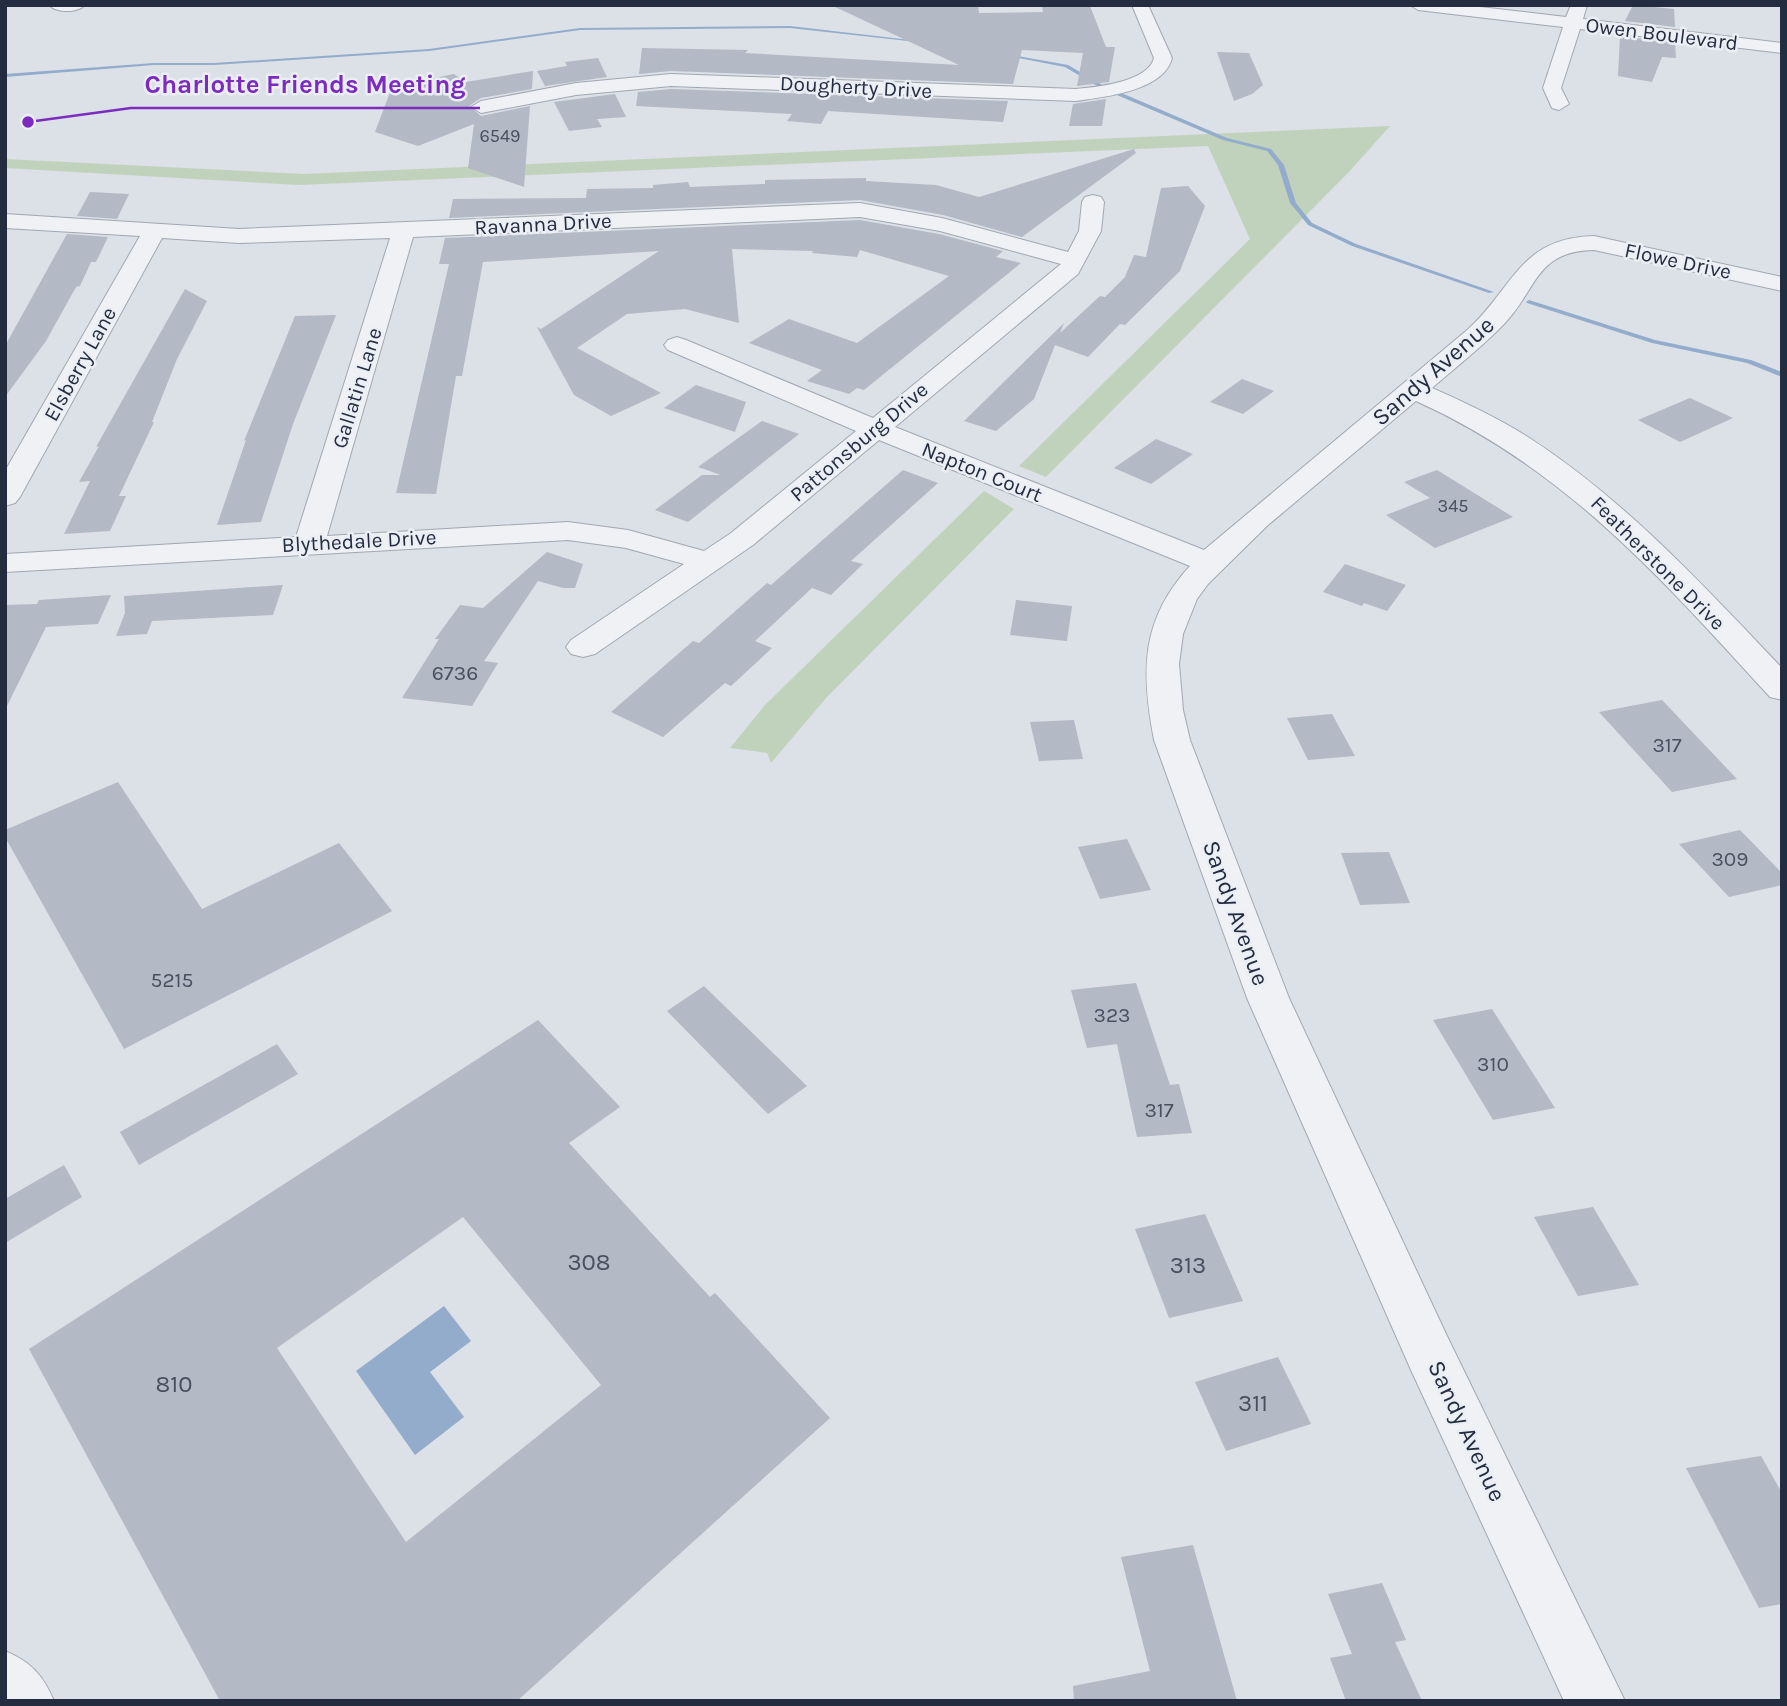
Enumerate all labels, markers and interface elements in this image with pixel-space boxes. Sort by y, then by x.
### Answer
street label: Owen Boulevard [1584,13,1740,55]
callout: Charlotte Friends Meeting [131,61,480,108]
text: Charlotte Friends Meeting [144,69,466,100]
street label: Dougherty Drive [779,71,933,103]
house number: 6549 [480,125,520,147]
street label: Ravanna Drive [474,208,612,240]
street label: Flowe Drive [1622,238,1734,284]
street label: Elsberry Lane [39,303,121,425]
street label: Sandy Avenue [1366,310,1500,432]
street label: Gallatin Lane [327,325,387,451]
street label: Pattonsburg Drive [785,377,933,507]
street label: Napton Court [918,437,1046,507]
street label: Featherstone Drive [1586,491,1730,635]
house number: 345 [1438,495,1468,517]
street label: Blythedale Drive [281,525,437,557]
house number: 6736 [432,661,478,685]
house number: 317 [1652,733,1682,757]
street label: Sandy Avenue [1197,837,1275,989]
house number: 309 [1711,847,1749,871]
house number: 5215 [151,968,193,992]
house number: 323 [1094,1003,1130,1027]
house number: 310 [1477,1052,1509,1076]
house number: 317 [1144,1098,1174,1122]
house number: 308 [567,1248,611,1276]
house number: 313 [1170,1251,1206,1279]
street label: Sandy Avenue [1422,1356,1512,1506]
house number: 810 [156,1370,192,1398]
house number: 311 [1238,1389,1268,1417]

